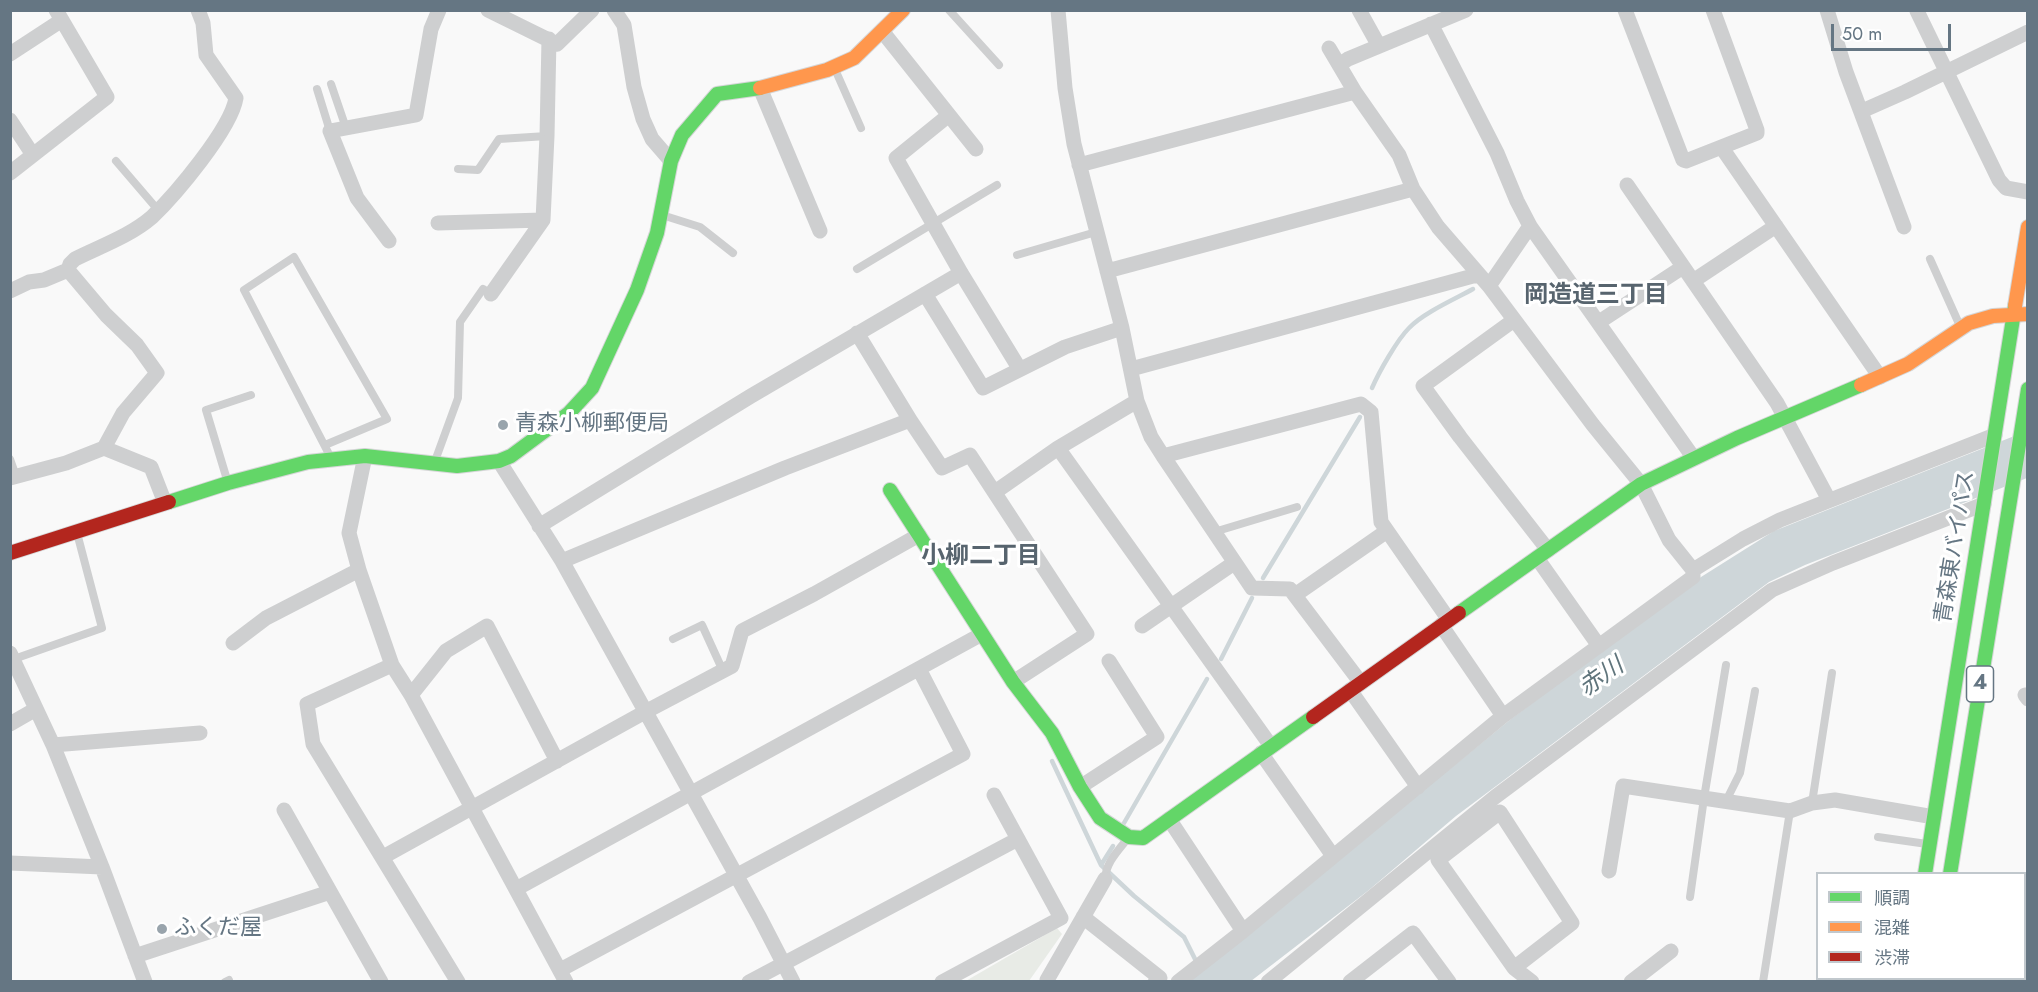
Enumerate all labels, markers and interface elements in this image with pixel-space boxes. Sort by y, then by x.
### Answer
scale bar [1834,12,1954,50]
text: 50 m [1842,21,1882,47]
district label: 岡造道三丁目 [1524,282,1668,310]
place label: 青森小柳郵便局 [515,412,669,438]
marker: 青森小柳郵便局 [496,418,510,432]
street label: 青森東バイパス [1931,469,1981,625]
district label: 小柳二丁目 [921,543,1041,571]
water label: 赤川 [1574,652,1630,704]
road number: 4 [1966,666,1994,702]
legend [1816,872,2026,980]
text: 順調 [1874,885,1910,911]
text: 混雑 [1874,915,1910,941]
place label: ふくだ屋 [174,916,262,942]
marker: ふくだ屋 [155,922,169,936]
text: 渋滞 [1874,945,1910,971]

